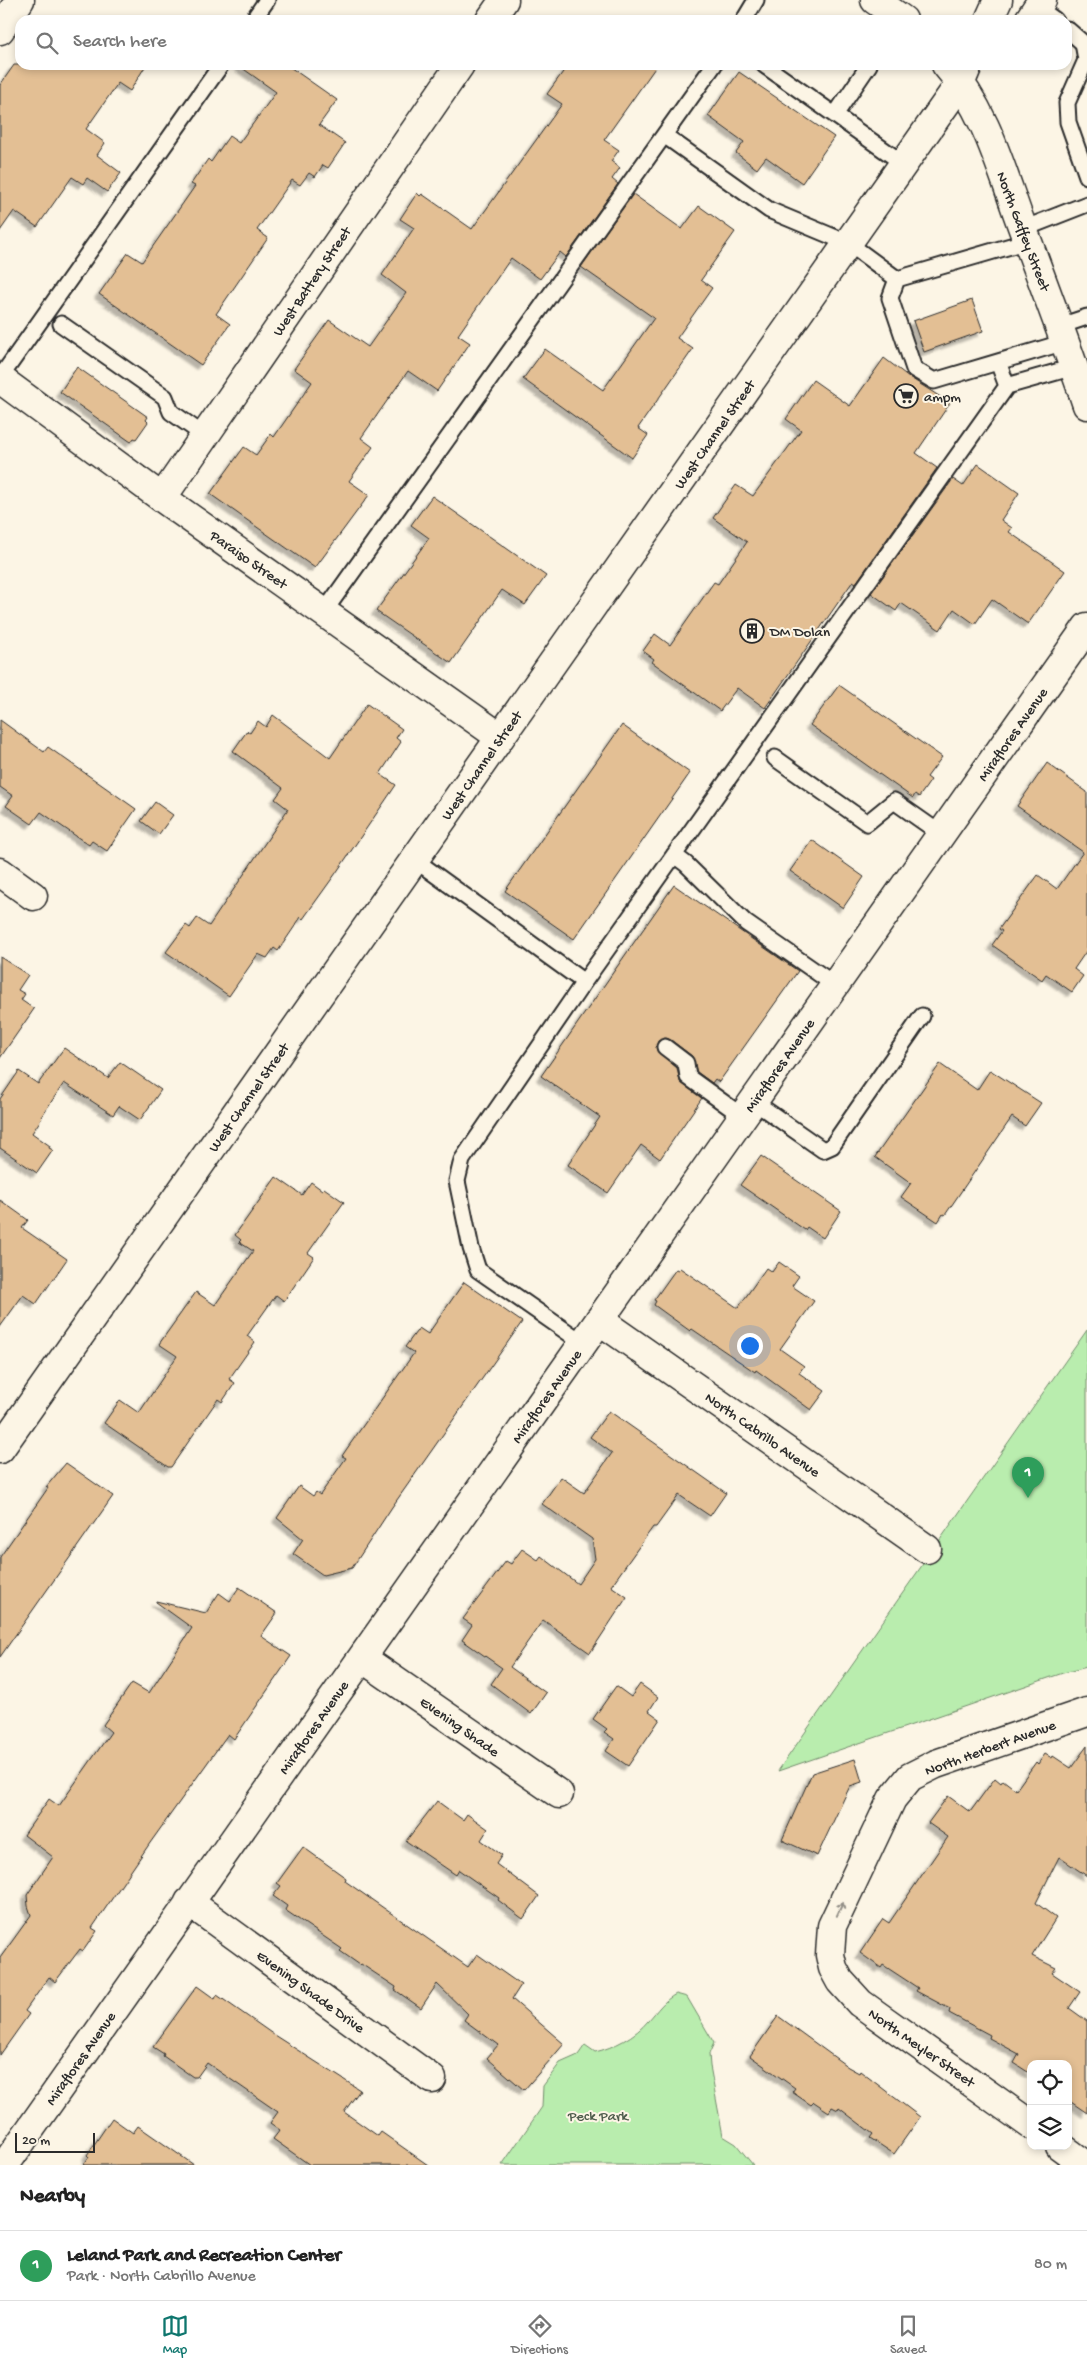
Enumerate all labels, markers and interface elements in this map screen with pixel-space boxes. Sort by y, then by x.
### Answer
search box [15,15,1072,70]
icon: search [33,29,61,57]
text: Search here [73,31,167,54]
street label: North Gaffey Street [991,170,1054,296]
street label: West Battery Street [269,223,357,340]
street label: West Channel Street [671,376,761,493]
supermarket icon: ampm [893,383,919,409]
place label: ampm [924,389,961,407]
street label: Paraiso Street [205,527,292,595]
building icon: DM Dolan [739,618,765,644]
place label: DM Dolan [769,624,830,642]
street label: Miraflores Avenue [975,685,1053,785]
street label: West Channel Street [438,707,528,824]
street label: Miraflores Avenue [742,1016,820,1116]
street label: West Channel Street [205,1039,295,1156]
your location [737,1333,763,1359]
street label: Miraflores Avenue [509,1347,587,1447]
street label: North Cabrillo Avenue [701,1389,823,1482]
pin: 1 [1012,1457,1044,1498]
street label: Miraflores Avenue [276,1678,354,1778]
street label: Evening Shade [416,1694,502,1762]
street label: North Herbert Avenue [923,1717,1059,1781]
one-way arrow [836,1901,846,1916]
street label: Evening Shade Drive [252,1947,368,2038]
street label: North Meyler Street [864,2005,979,2093]
street label: Miraflores Avenue [43,2009,121,2109]
map controls [1027,2060,1072,2150]
button: locate [1027,2060,1072,2105]
button: layers [1027,2105,1072,2150]
park label: Peck Park [567,2108,629,2126]
scale bar [15,2130,95,2153]
text: 20 m [22,2133,50,2150]
text: Nearby [20,2185,85,2210]
text: Leland Park and Recreation Center [67,2245,341,2268]
text: 1 [33,2256,39,2275]
text: 80 m [1034,2256,1067,2275]
text: Park · North Cabrillo Avenue [67,2268,256,2287]
tab: Map [161,2312,189,2359]
tab: Directions [511,2312,568,2359]
tab: Saved [890,2312,926,2359]

